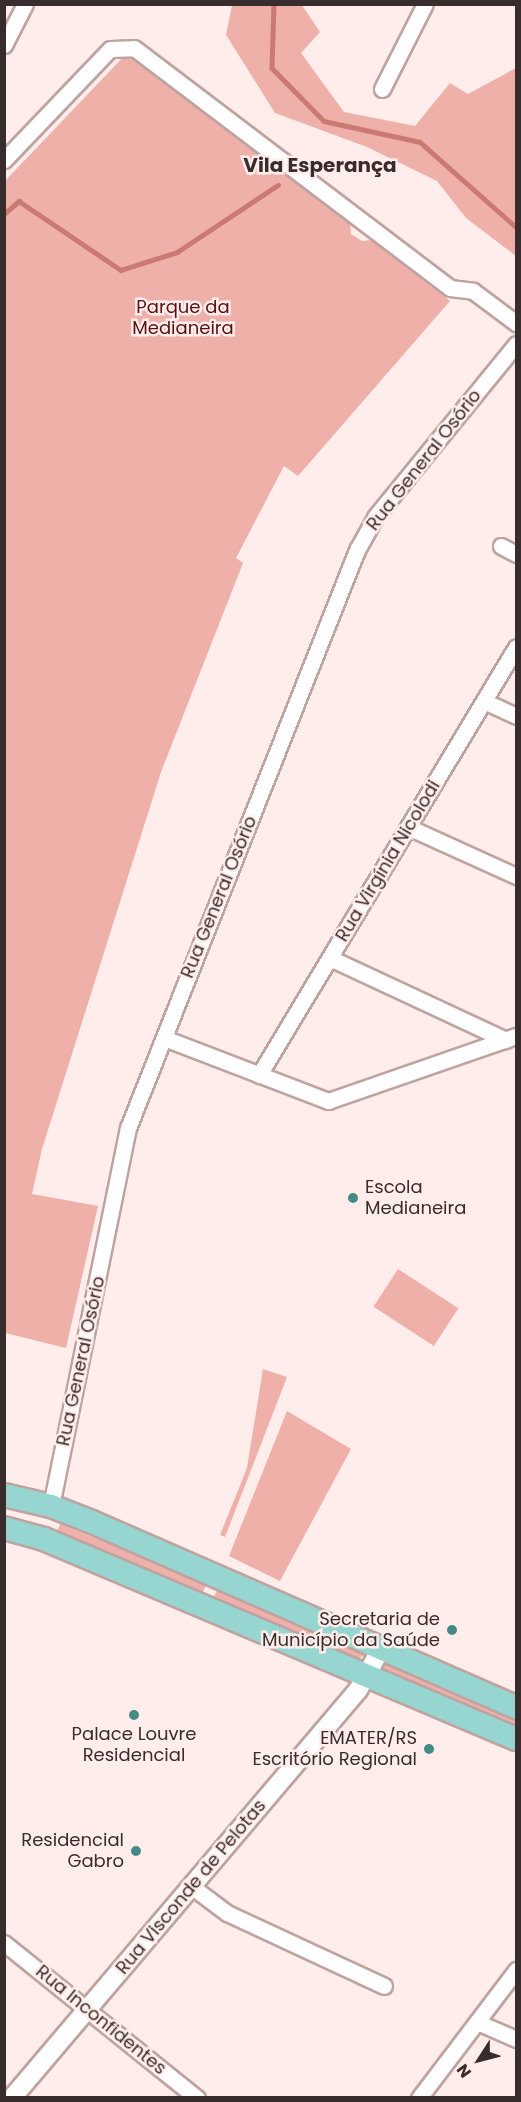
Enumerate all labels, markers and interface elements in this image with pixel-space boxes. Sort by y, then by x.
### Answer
district label: Vila Esperança [243,153,397,177]
park label: Parque da Medianeira [132,297,234,340]
street label: Rua General Osório [362,385,486,535]
street label: Rua Virgínia Nicolodi [331,776,445,946]
street label: Rua General Osório [177,813,261,981]
place label: Escola Medianeira [365,1177,466,1220]
marker: Escola Medianeira [346,1191,360,1205]
street label: Rua General Osório [52,1274,110,1448]
place label: Secretaria de Município da Saúde [262,1609,440,1652]
marker: Secretaria de Município da Saúde [445,1623,459,1637]
marker: Palace Louvre Residencial [127,1708,141,1722]
place label: Palace Louvre Residencial [72,1724,196,1766]
place label: EMATER/RS Escritório Regional [252,1728,417,1770]
marker: EMATER/RS Escritório Regional [422,1742,436,1756]
street label: Rua Visconde de Pelotas [112,1795,270,1979]
place label: Residencial Gabro [21,1830,124,1872]
marker: Residencial Gabro [129,1844,143,1858]
street label: Rua Inconfidentes [31,1961,171,2079]
north arrow [449,2030,509,2090]
text: N [451,2059,477,2083]

